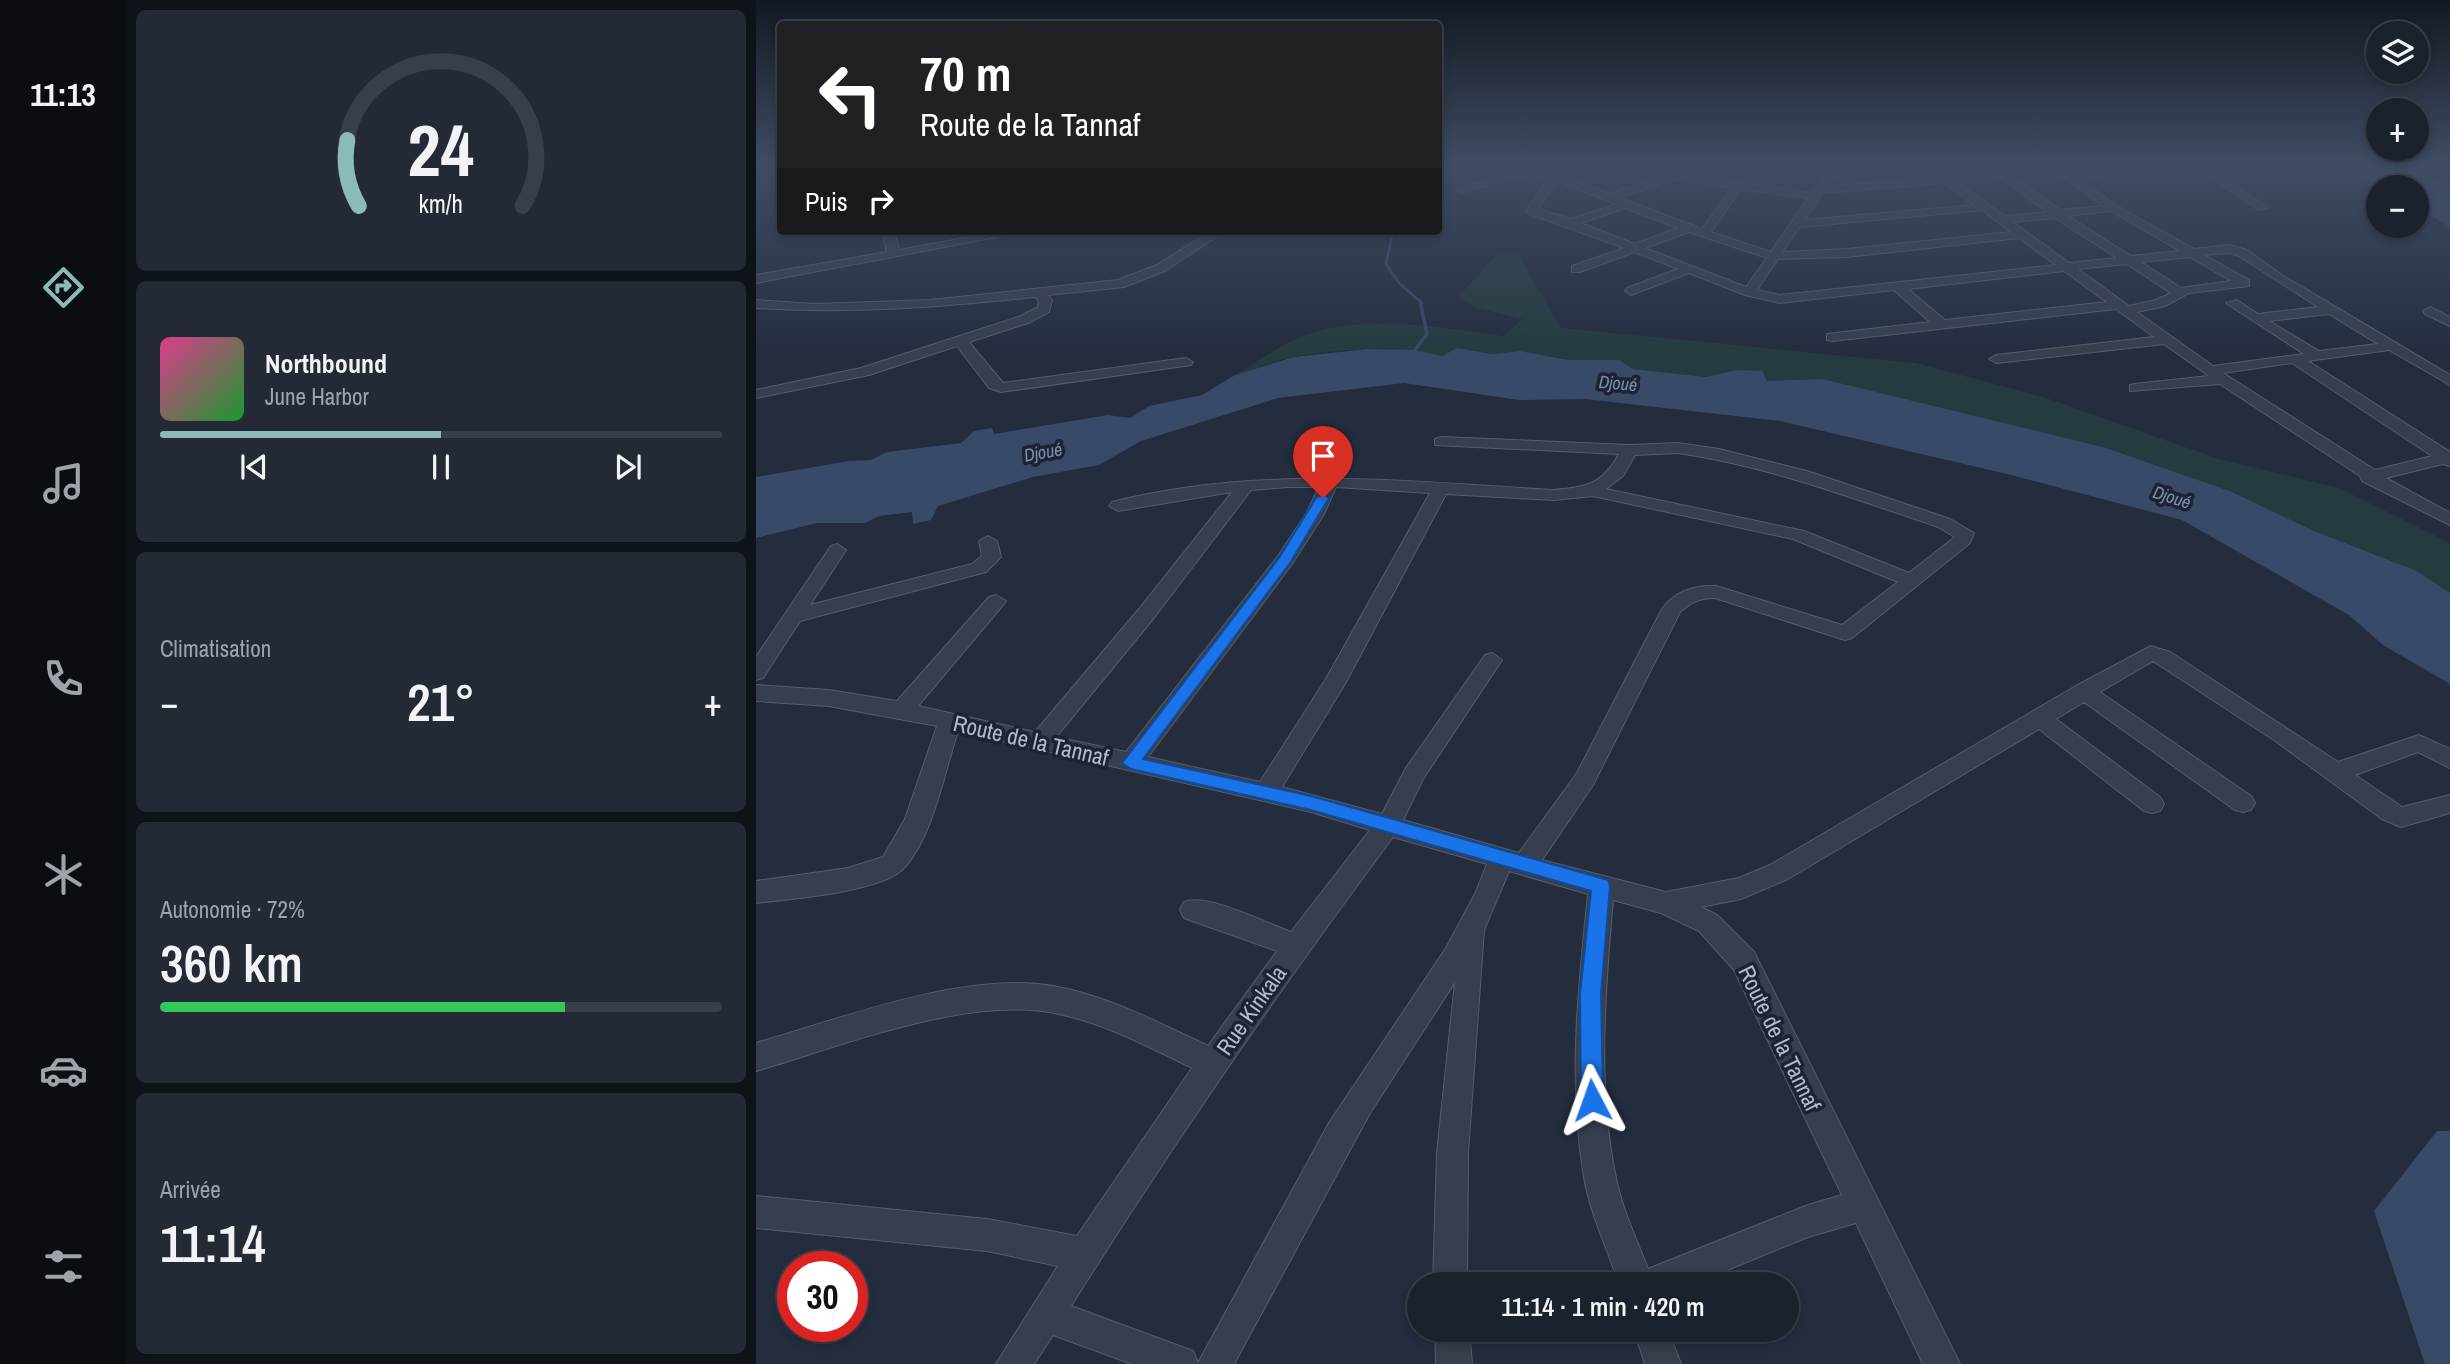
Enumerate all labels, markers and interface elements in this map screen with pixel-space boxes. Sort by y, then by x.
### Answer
map controls [2366,21,2429,238]
button: layers [2366,21,2429,84]
text: 70 m [920,40,1012,106]
icon: left [805,49,896,140]
text: 11:13 [30,73,96,116]
button: + [2366,98,2429,161]
text: 24 [408,102,474,200]
text: Route de la Tannaf [920,103,1140,146]
button: − [2366,175,2429,238]
icon: right [862,182,900,220]
text: Puis [805,184,848,219]
text: km/h [419,187,463,221]
icon: directions [39,263,88,312]
text: Northbound [265,346,387,381]
water label: Djoué [1598,369,1638,397]
text: June Harbor [265,381,369,412]
pin [1293,426,1353,498]
water label: Djoué [1022,436,1064,468]
icon: arrive [1304,437,1342,475]
icon: previous [235,448,273,486]
icon: pause [422,448,460,486]
icon: next [609,448,647,486]
icon: music [39,459,88,508]
water label: Djoué [2150,479,2194,515]
text: Climatisation [160,633,271,664]
icon: phone [39,654,88,703]
text: 21° [407,667,475,737]
text: − [160,677,178,728]
text: + [704,677,722,728]
street label: Route de la Tannaf [950,707,1112,773]
icon: climate [39,850,88,899]
text: Autonomie · 72% [160,894,305,925]
text: 360 km [160,928,303,998]
street label: Rue Kinkala [1209,959,1293,1061]
street label: Route de la Tannaf [1731,960,1829,1117]
icon: car [39,1046,88,1095]
position arrow [1555,1063,1629,1137]
text: Arrivée [160,1174,221,1205]
text: 11:14 [160,1208,266,1278]
icon: filters [39,1242,88,1291]
speed limit sign: 30 [777,1251,868,1342]
text: 11:14 · 1 min · 420 m [1501,1289,1705,1324]

